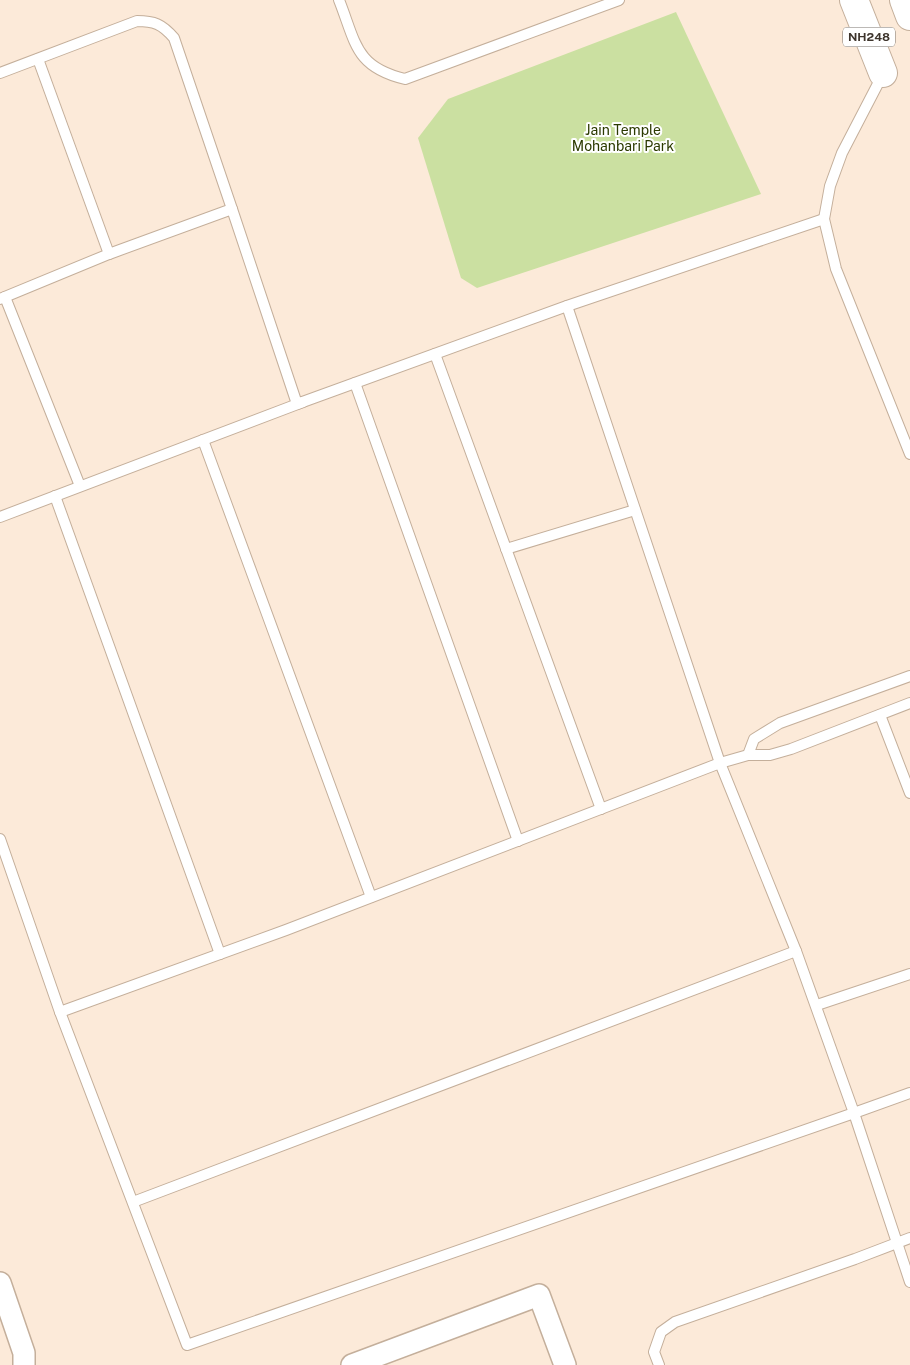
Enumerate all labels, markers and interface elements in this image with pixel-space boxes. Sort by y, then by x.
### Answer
road number: NH248 [843,28,895,46]
park label: Jain Temple Mohanbari Park [572,122,674,154]

